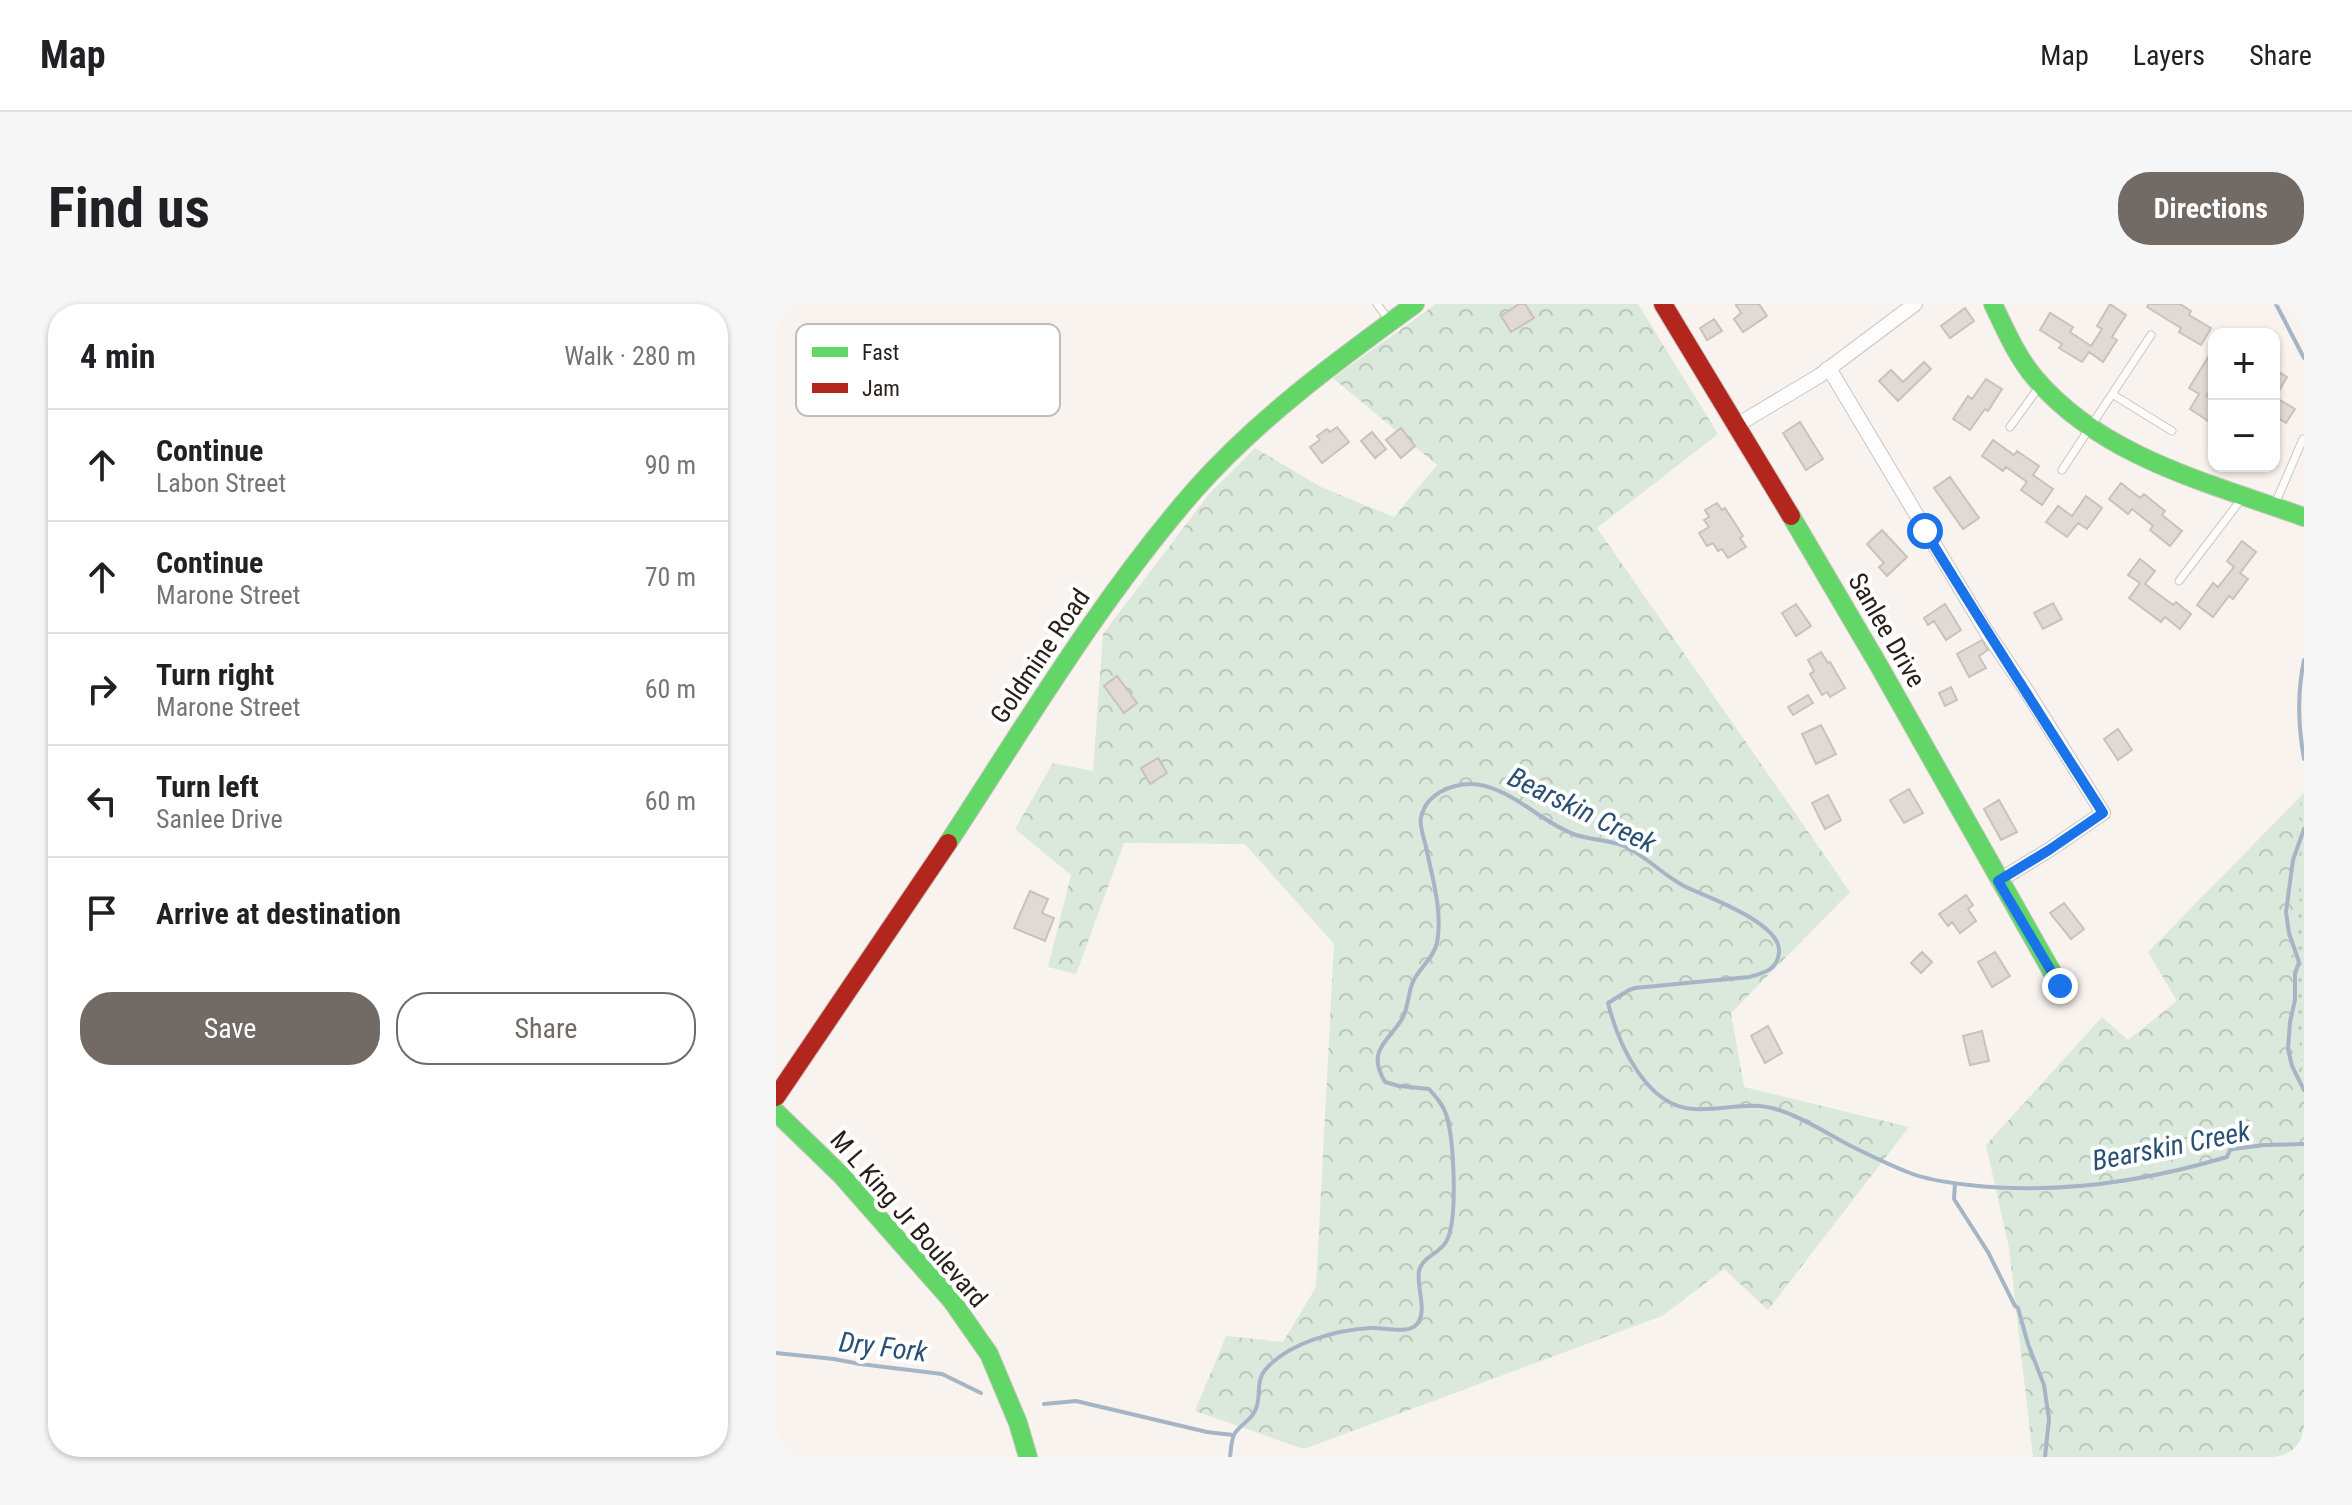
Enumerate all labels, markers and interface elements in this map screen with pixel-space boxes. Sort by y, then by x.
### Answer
text: Map [40,33,106,77]
text: Map [2040,39,2089,72]
text: Layers [2133,39,2205,72]
text: Share [2249,39,2312,72]
button: Directions [2118,172,2304,245]
text: Find us [48,175,210,241]
legend [796,324,1060,416]
map controls [2208,328,2280,472]
button: + [2208,328,2280,400]
text: 4 min [80,336,156,376]
text: Fast [862,340,899,365]
text: Walk · 280 m [564,341,696,371]
text: Jam [862,376,900,401]
button: − [2208,400,2280,472]
text: Continue [156,433,263,468]
icon: ahead [80,443,124,487]
text: 90 m [645,450,696,480]
text: Labon Street [156,468,286,498]
route start [1907,513,1943,549]
text: Continue [156,545,263,580]
icon: ahead [80,555,124,599]
text: 70 m [645,562,696,592]
street label: Sanlee Drive [1842,568,1932,692]
text: Marone Street [156,580,301,610]
street label: Goldmine Road [984,583,1096,729]
text: Turn right [156,657,274,692]
icon: right [80,667,124,711]
text: 60 m [645,674,696,704]
text: Marone Street [156,692,301,722]
water label: Bearskin Creek [1503,760,1662,860]
text: Turn left [156,769,259,804]
icon: left [80,779,124,823]
text: 60 m [645,786,696,816]
text: Sanlee Drive [156,804,283,834]
icon: arrive [80,891,124,935]
text: Arrive at destination [156,896,401,931]
route end [2042,968,2078,1004]
button: Save [80,992,380,1065]
button: Share [396,992,696,1065]
water label: Bearskin Creek [2089,1114,2254,1177]
street label: M L King Jr Boulevard [824,1125,994,1313]
water label: Dry Fork [837,1325,930,1369]

